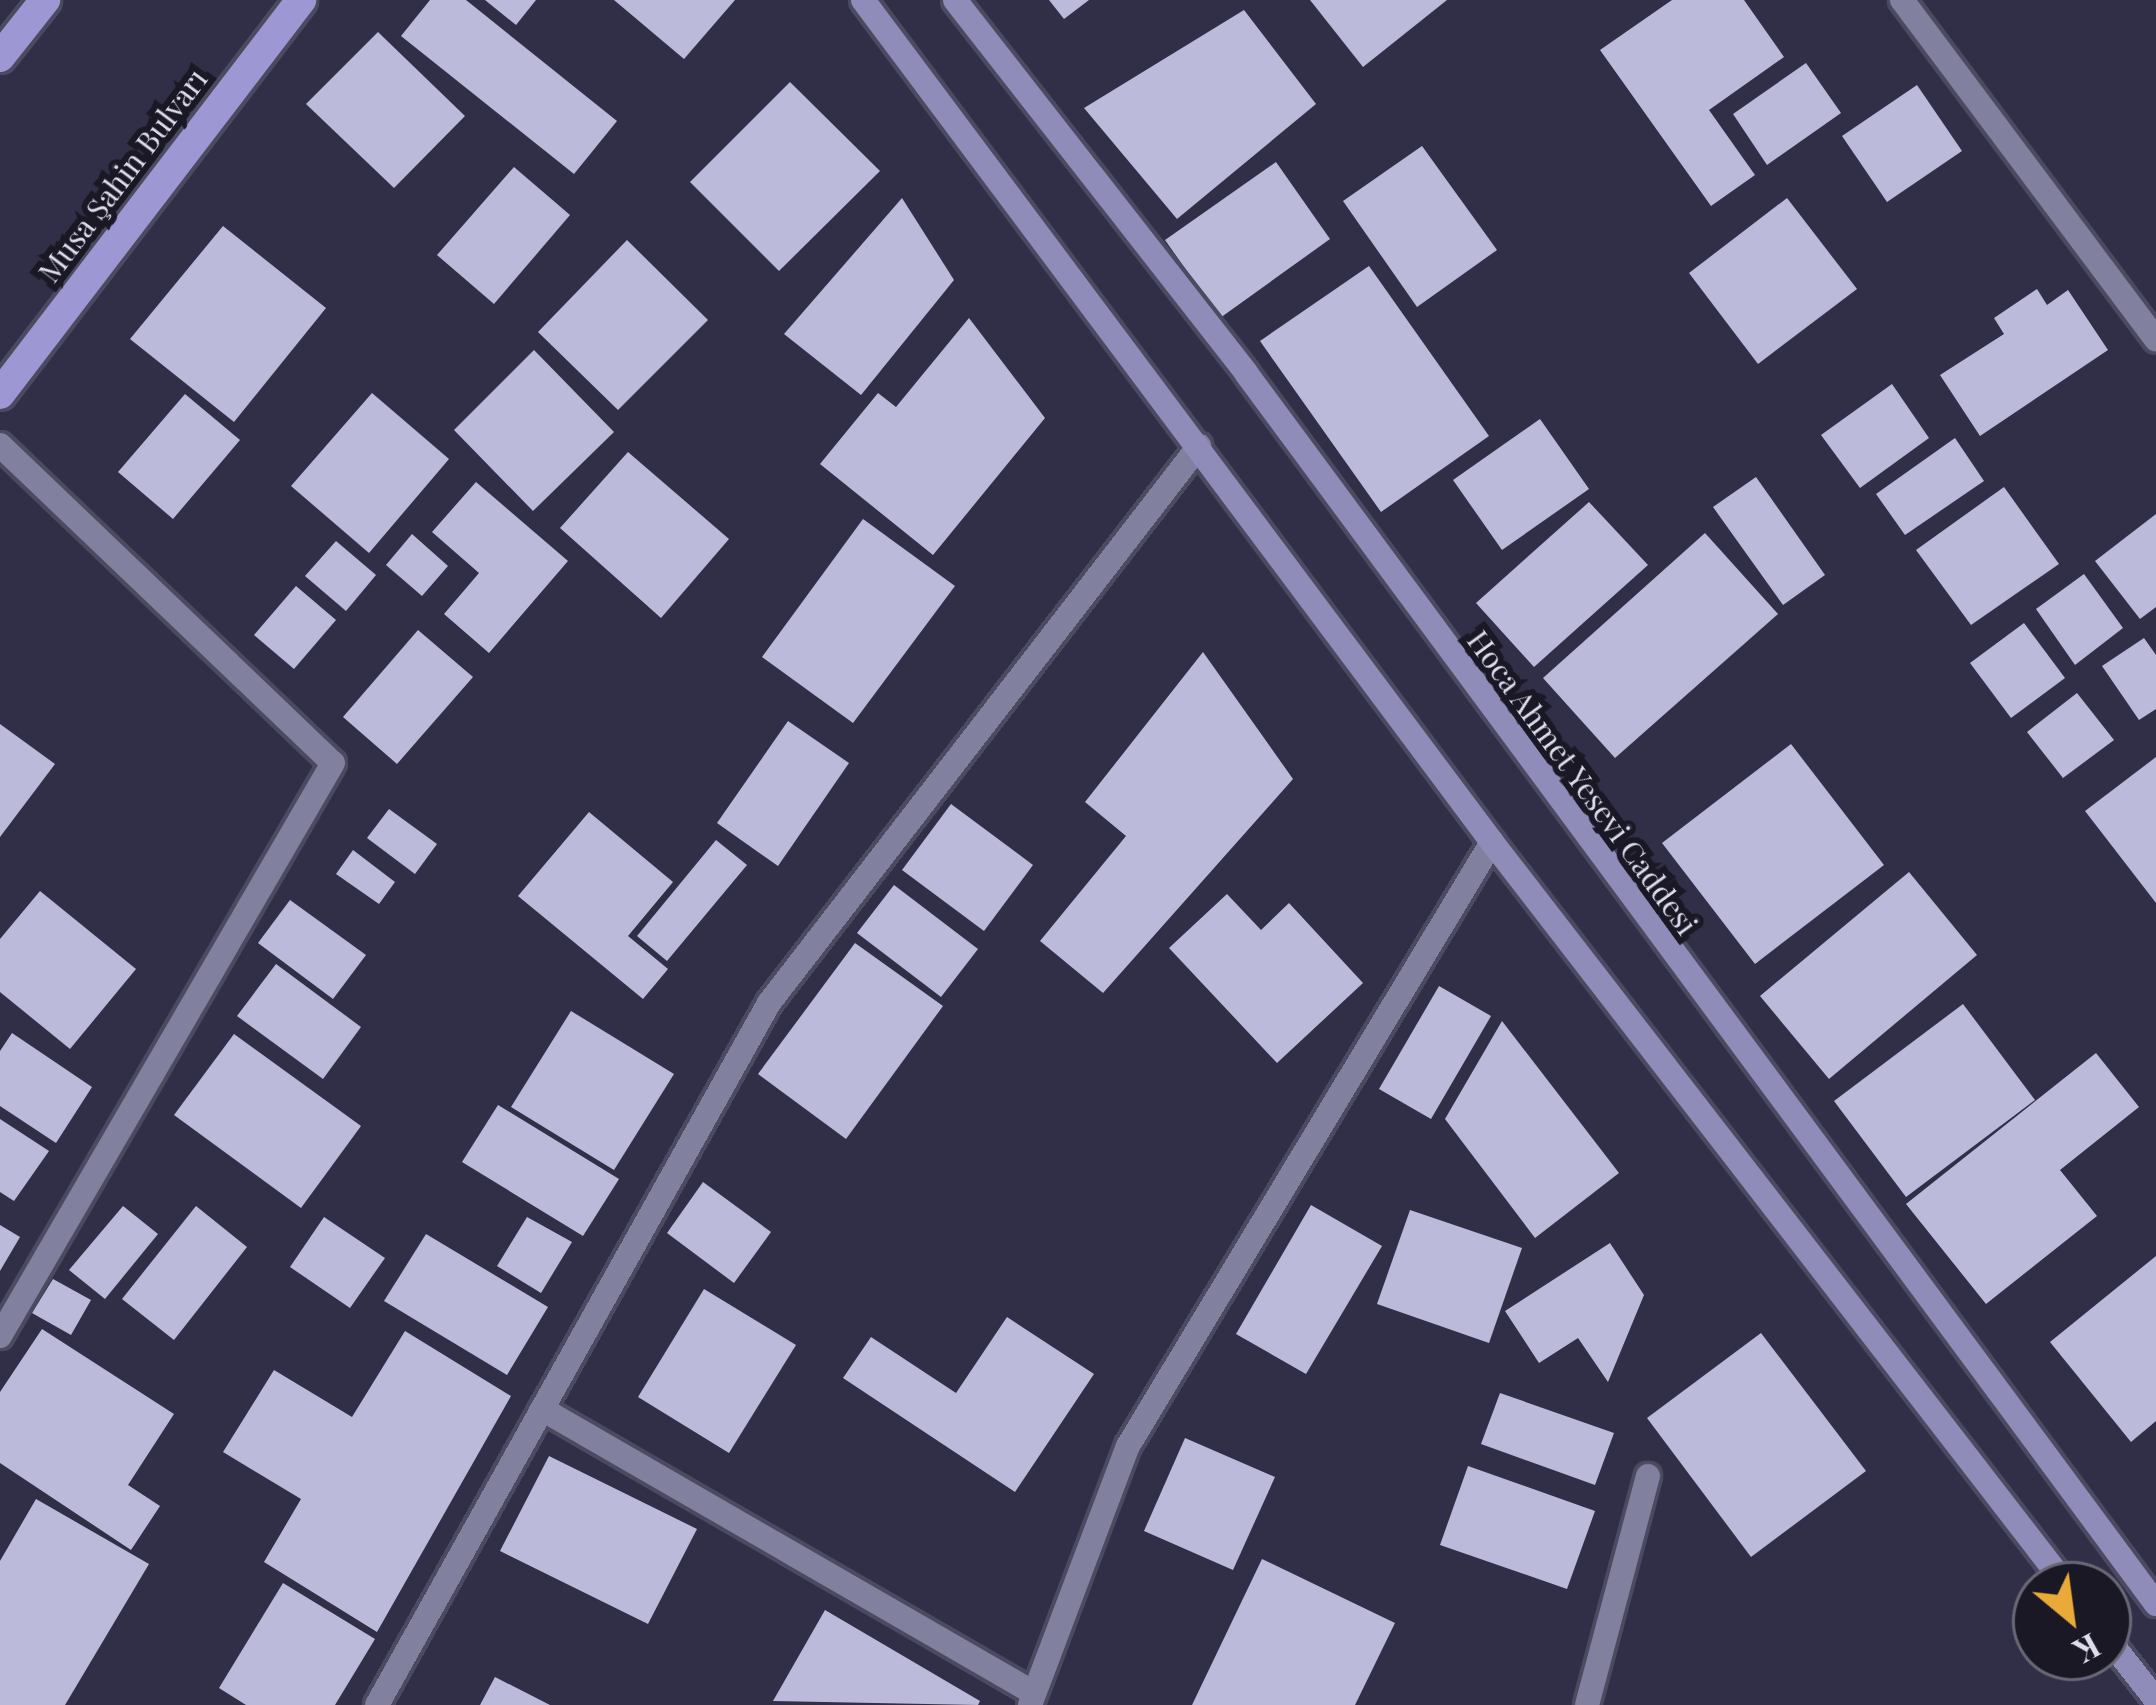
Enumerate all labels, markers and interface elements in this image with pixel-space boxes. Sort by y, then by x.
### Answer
street label: Musa Şahin Bulvarı [30,61,214,289]
street label: Hoca Ahmet Yesevi Caddesi [1460,622,1706,942]
north arrow [2012,1561,2132,1681]
text: K [2067,1625,2109,1675]

